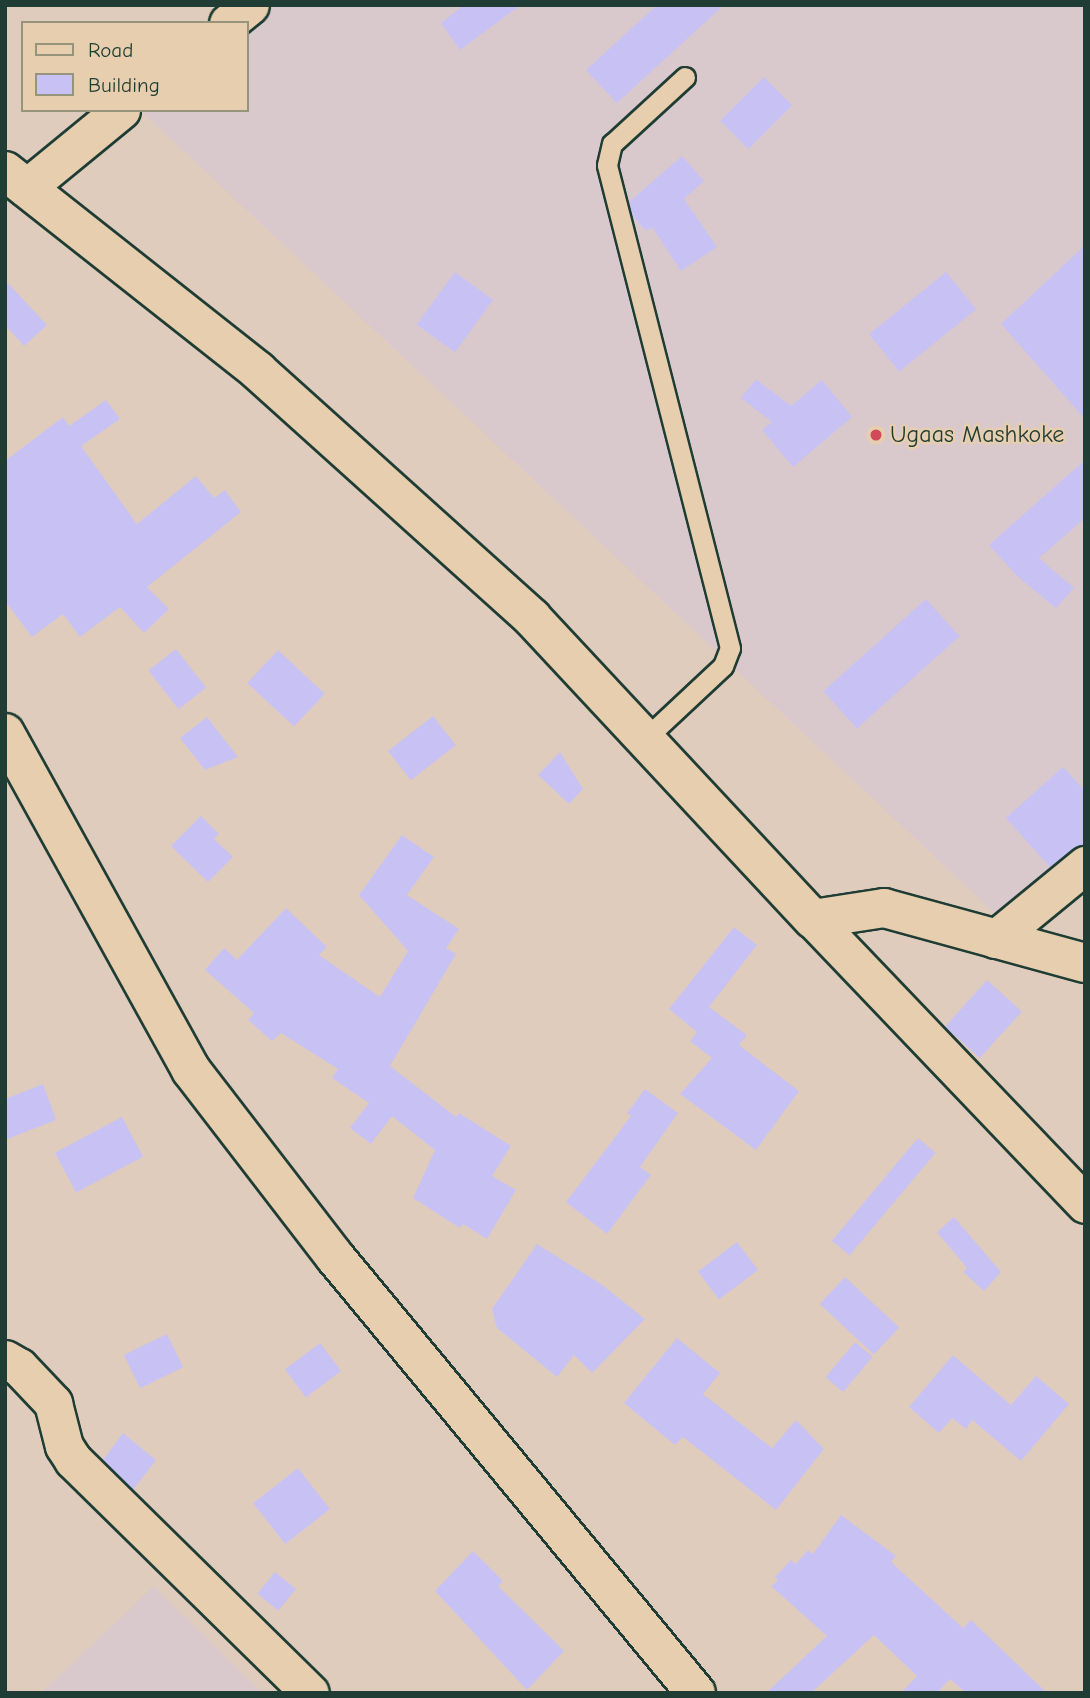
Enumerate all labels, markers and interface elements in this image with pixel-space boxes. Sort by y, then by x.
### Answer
legend [21,21,248,112]
text: Road [88,38,133,62]
text: Building [88,73,160,97]
place label: Ugaas Mashkoke [890,421,1064,449]
marker: Ugaas Mashkoke [868,427,884,443]

